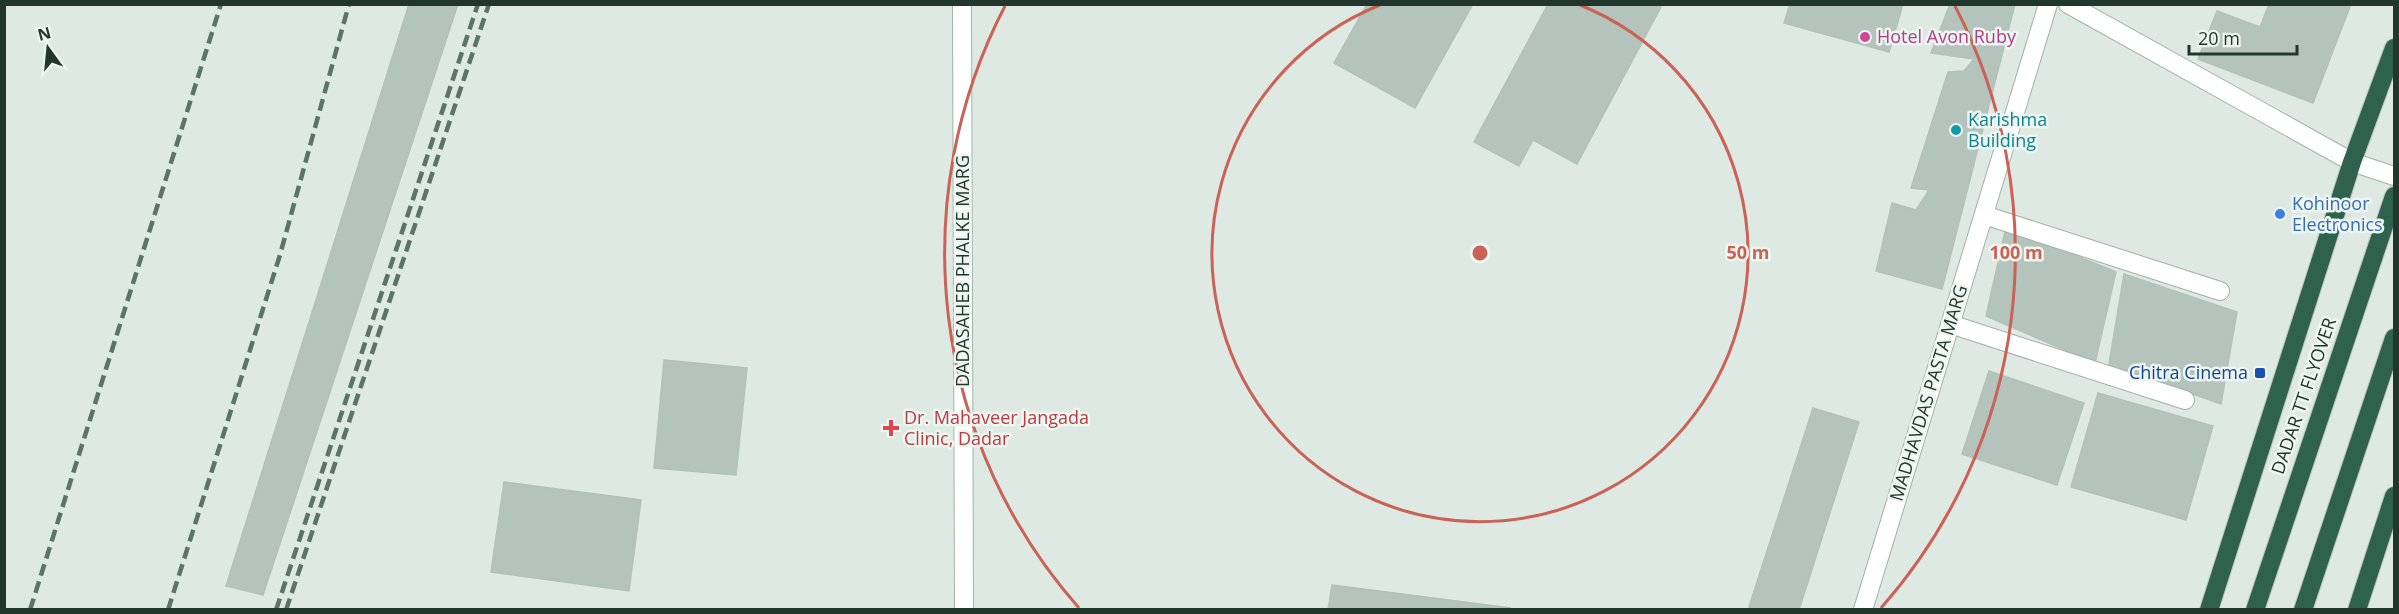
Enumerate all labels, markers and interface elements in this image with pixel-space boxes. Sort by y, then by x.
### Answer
north arrow [18,18,78,78]
scale bar [2189,18,2297,56]
text: N [35,21,53,46]
place label: Hotel Avon Ruby [1877,24,2017,48]
text: 20 m [2198,26,2240,50]
marker: Hotel Avon Ruby [1858,30,1872,44]
place label: Karishma Building [1968,107,2047,152]
marker: Karishma Building [1949,123,1963,137]
street label: DADASAHEB PHALKE MARG [950,155,974,387]
place label: Kohinoor Electronics [2292,191,2383,236]
marker: Kohinoor Electronics [2273,207,2287,221]
text: 50 m [1727,240,1769,264]
text: 100 m [1989,240,2043,264]
centre of rings [1470,243,1490,263]
street label: MADHAVDAS PASTA MARG [1884,282,1972,504]
street label: DADAR TT FLYOVER [2265,314,2341,477]
place label: Chitra Cinema [2129,360,2248,384]
marker: Chitra Cinema [2253,366,2267,380]
place label: Dr. Mahaveer Jangada Clinic, Dadar [904,405,1089,450]
marker: Dr. Mahaveer Jangada Clinic, Dadar [882,419,900,437]

